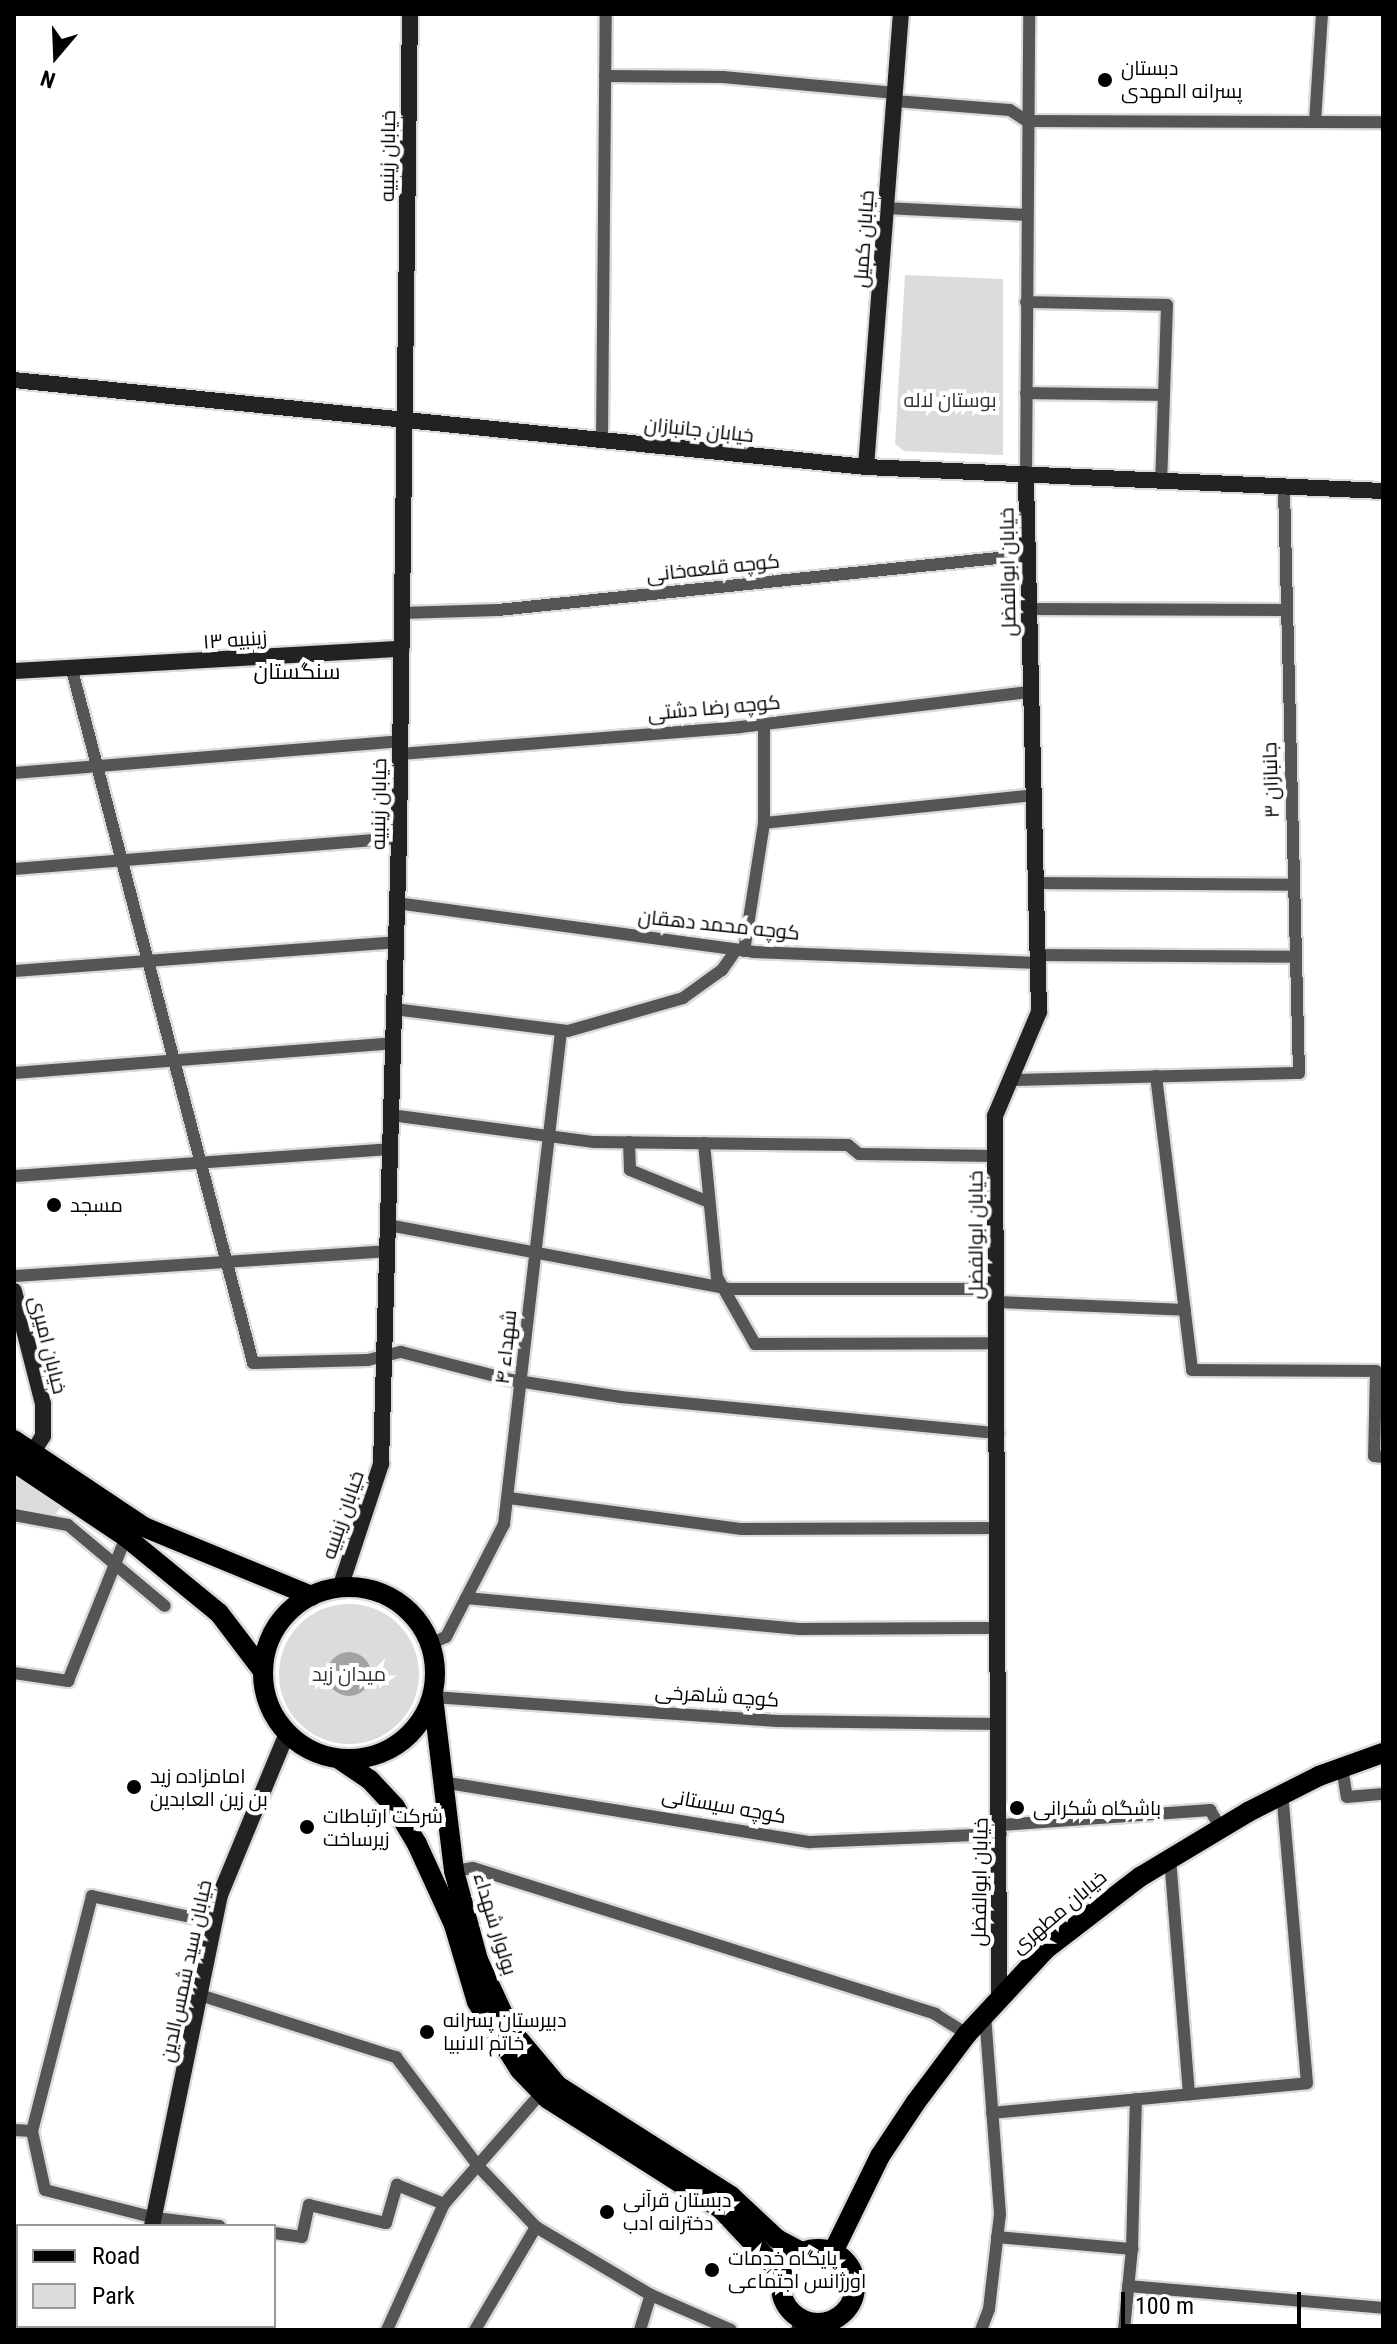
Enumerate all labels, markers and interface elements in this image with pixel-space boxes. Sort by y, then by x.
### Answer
north arrow [16,16,96,96]
place label: دبستان پسرانه المهدی [1121,56,1242,103]
text: N [38,65,58,93]
marker: دبستان پسرانه المهدی [1096,71,1114,89]
street label: خیابان زینبیه [375,110,401,202]
street label: خیابان کمیل [849,189,879,289]
park label: بوستان لاله [903,388,997,412]
street label: خیابان جانبازان [643,412,755,448]
street label: خیابان ابوالفضل [995,507,1021,637]
street label: کوچه قلعه‌خانی [645,549,781,587]
street label: زینبیه ۱۳ [202,626,268,654]
district label: سنگستان [254,659,340,685]
street label: کوچه رضا دشتی [647,690,781,726]
street label: جانبازان ۳ [1258,742,1284,818]
street label: خیابان زینبیه [366,758,392,850]
street label: کوچه محمد دهقان [637,905,801,945]
street label: خیابان ابوالفضل [964,1170,988,1300]
place label: مسجد [70,1193,123,1217]
marker: مسجد [45,1196,63,1214]
street label: خیابان امیری [24,1294,72,1396]
street label: شهداء ۴ [490,1309,522,1385]
street label: خیابان زینبیه [317,1468,369,1562]
park label: میدان زید [312,1662,386,1686]
street label: کوچه شاهرخی [654,1680,780,1712]
place label: امامزاده زید بن زین العابدین [150,1764,268,1811]
marker: امامزاده زید بن زین العابدین [125,1778,143,1796]
street label: کوچه سیستانی [660,1783,788,1829]
place label: باشگاه شکرانی [1033,1796,1161,1820]
marker: باشگاه شکرانی [1008,1799,1026,1817]
place label: شرکت ارتباطات زیرساخت [323,1804,443,1851]
street label: خیابان ابوالفضل [967,1817,993,1947]
marker: شرکت ارتباطات زیرساخت [298,1818,316,1836]
street label: خیابان مطهری [1006,1865,1112,1959]
street label: بولوار شهداء [468,1870,522,1978]
street label: خیابان سید شمس‌الدین [155,1878,217,2064]
place label: دبیرستان پسرانه خاتم الانبیا [443,2008,567,2055]
marker: دبیرستان پسرانه خاتم الانبیا [418,2023,436,2041]
place label: دبستان قرآنی دخترانه ادب [623,2188,731,2235]
marker: دبستان قرآنی دخترانه ادب [598,2203,616,2221]
legend [16,2224,276,2328]
text: Road [92,2242,140,2270]
place label: پایگاه خدمات اورژانس اجتماعی [728,2246,866,2293]
marker: پایگاه خدمات اورژانس اجتماعی [703,2261,721,2279]
scale bar [1125,2276,1305,2326]
text: Park [92,2282,135,2310]
text: 100 m [1135,2292,1194,2320]

